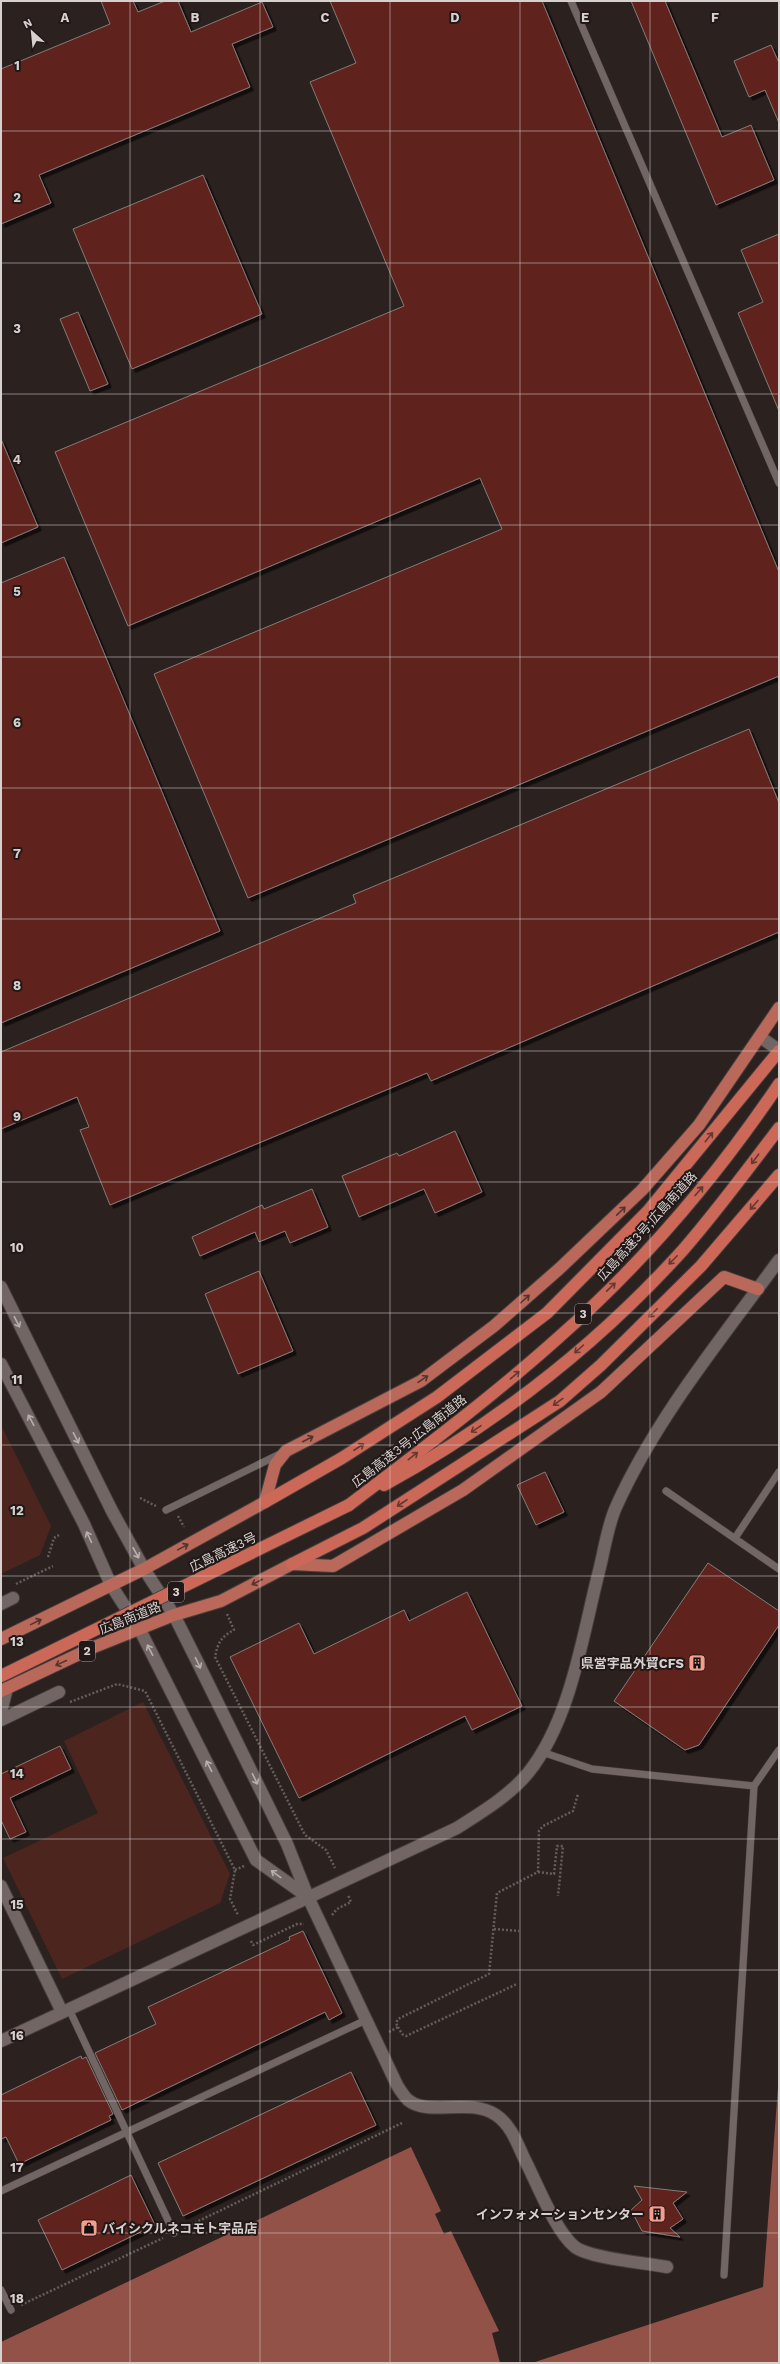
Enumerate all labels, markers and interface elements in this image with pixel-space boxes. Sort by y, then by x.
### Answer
text: A [61,10,70,25]
text: B [191,10,200,25]
text: C [321,10,330,25]
text: D [450,10,460,25]
text: E [581,10,589,25]
text: F [711,10,719,25]
north arrow [12,12,52,52]
text: N [21,16,34,31]
text: 1 [14,58,20,73]
text: 2 [13,190,21,205]
text: 3 [13,321,21,336]
text: 4 [13,452,22,467]
text: 5 [13,584,21,599]
text: 6 [13,715,21,730]
text: 7 [13,846,21,861]
text: 8 [13,978,21,993]
text: 9 [13,1109,21,1124]
one-way arrow [704,1132,713,1143]
one-way arrow [751,1154,760,1165]
street label: 広島高速3号;広島南道路 [594,1168,700,1284]
one-way arrow [694,1186,703,1197]
one-way arrow [749,1200,758,1210]
one-way arrow [616,1206,626,1215]
text: 10 [10,1240,24,1255]
one-way arrow [668,1255,678,1265]
one-way arrow [606,1282,616,1292]
one-way arrow [520,1295,530,1304]
road number: 3 [575,1304,591,1324]
one-way arrow [648,1308,658,1318]
one-way arrow [14,1316,21,1328]
one-way arrow [574,1345,584,1354]
one-way arrow [510,1370,520,1379]
text: 11 [11,1372,23,1387]
one-way arrow [417,1375,428,1383]
street label: 広島高速3号;広島南道路 [349,1392,469,1490]
one-way arrow [553,1398,564,1406]
one-way arrow [27,1415,34,1427]
one-way arrow [471,1425,482,1433]
one-way arrow [73,1432,80,1444]
one-way arrow [302,1435,314,1442]
one-way arrow [353,1442,365,1450]
one-way arrow [408,1451,419,1460]
one-way arrow [397,1499,408,1507]
text: 12 [10,1503,24,1518]
street label: 広島高速3号 [187,1529,259,1575]
one-way arrow [85,1531,92,1543]
one-way arrow [177,1543,189,1551]
one-way arrow [132,1547,140,1559]
one-way arrow [251,1579,263,1586]
road number: 3 [168,1582,184,1602]
street label: 広島南道路 [97,1599,163,1637]
one-way arrow [30,1618,42,1625]
text: 13 [10,1634,24,1649]
road number: 2 [79,1641,95,1661]
one-way arrow [146,1644,153,1656]
building icon: 県営宇品外貿CFS [687,1653,707,1673]
place label: 県営宇品外貿CFS [581,1656,685,1671]
one-way arrow [195,1657,202,1669]
one-way arrow [55,1660,67,1667]
one-way arrow [205,1760,212,1772]
text: 14 [10,1766,25,1781]
one-way arrow [252,1773,259,1785]
one-way arrow [271,1870,282,1879]
text: 15 [10,1897,24,1912]
text: 16 [10,2028,24,2043]
text: 17 [10,2160,24,2175]
building icon: インフォメーションセンター [647,2204,667,2224]
place label: インフォメーションセンター [476,2207,644,2222]
shop icon: バイシクルネコモト宇品店 [79,2218,99,2238]
place label: バイシクルネコモト宇品店 [102,2221,257,2236]
text: 18 [10,2291,24,2306]

